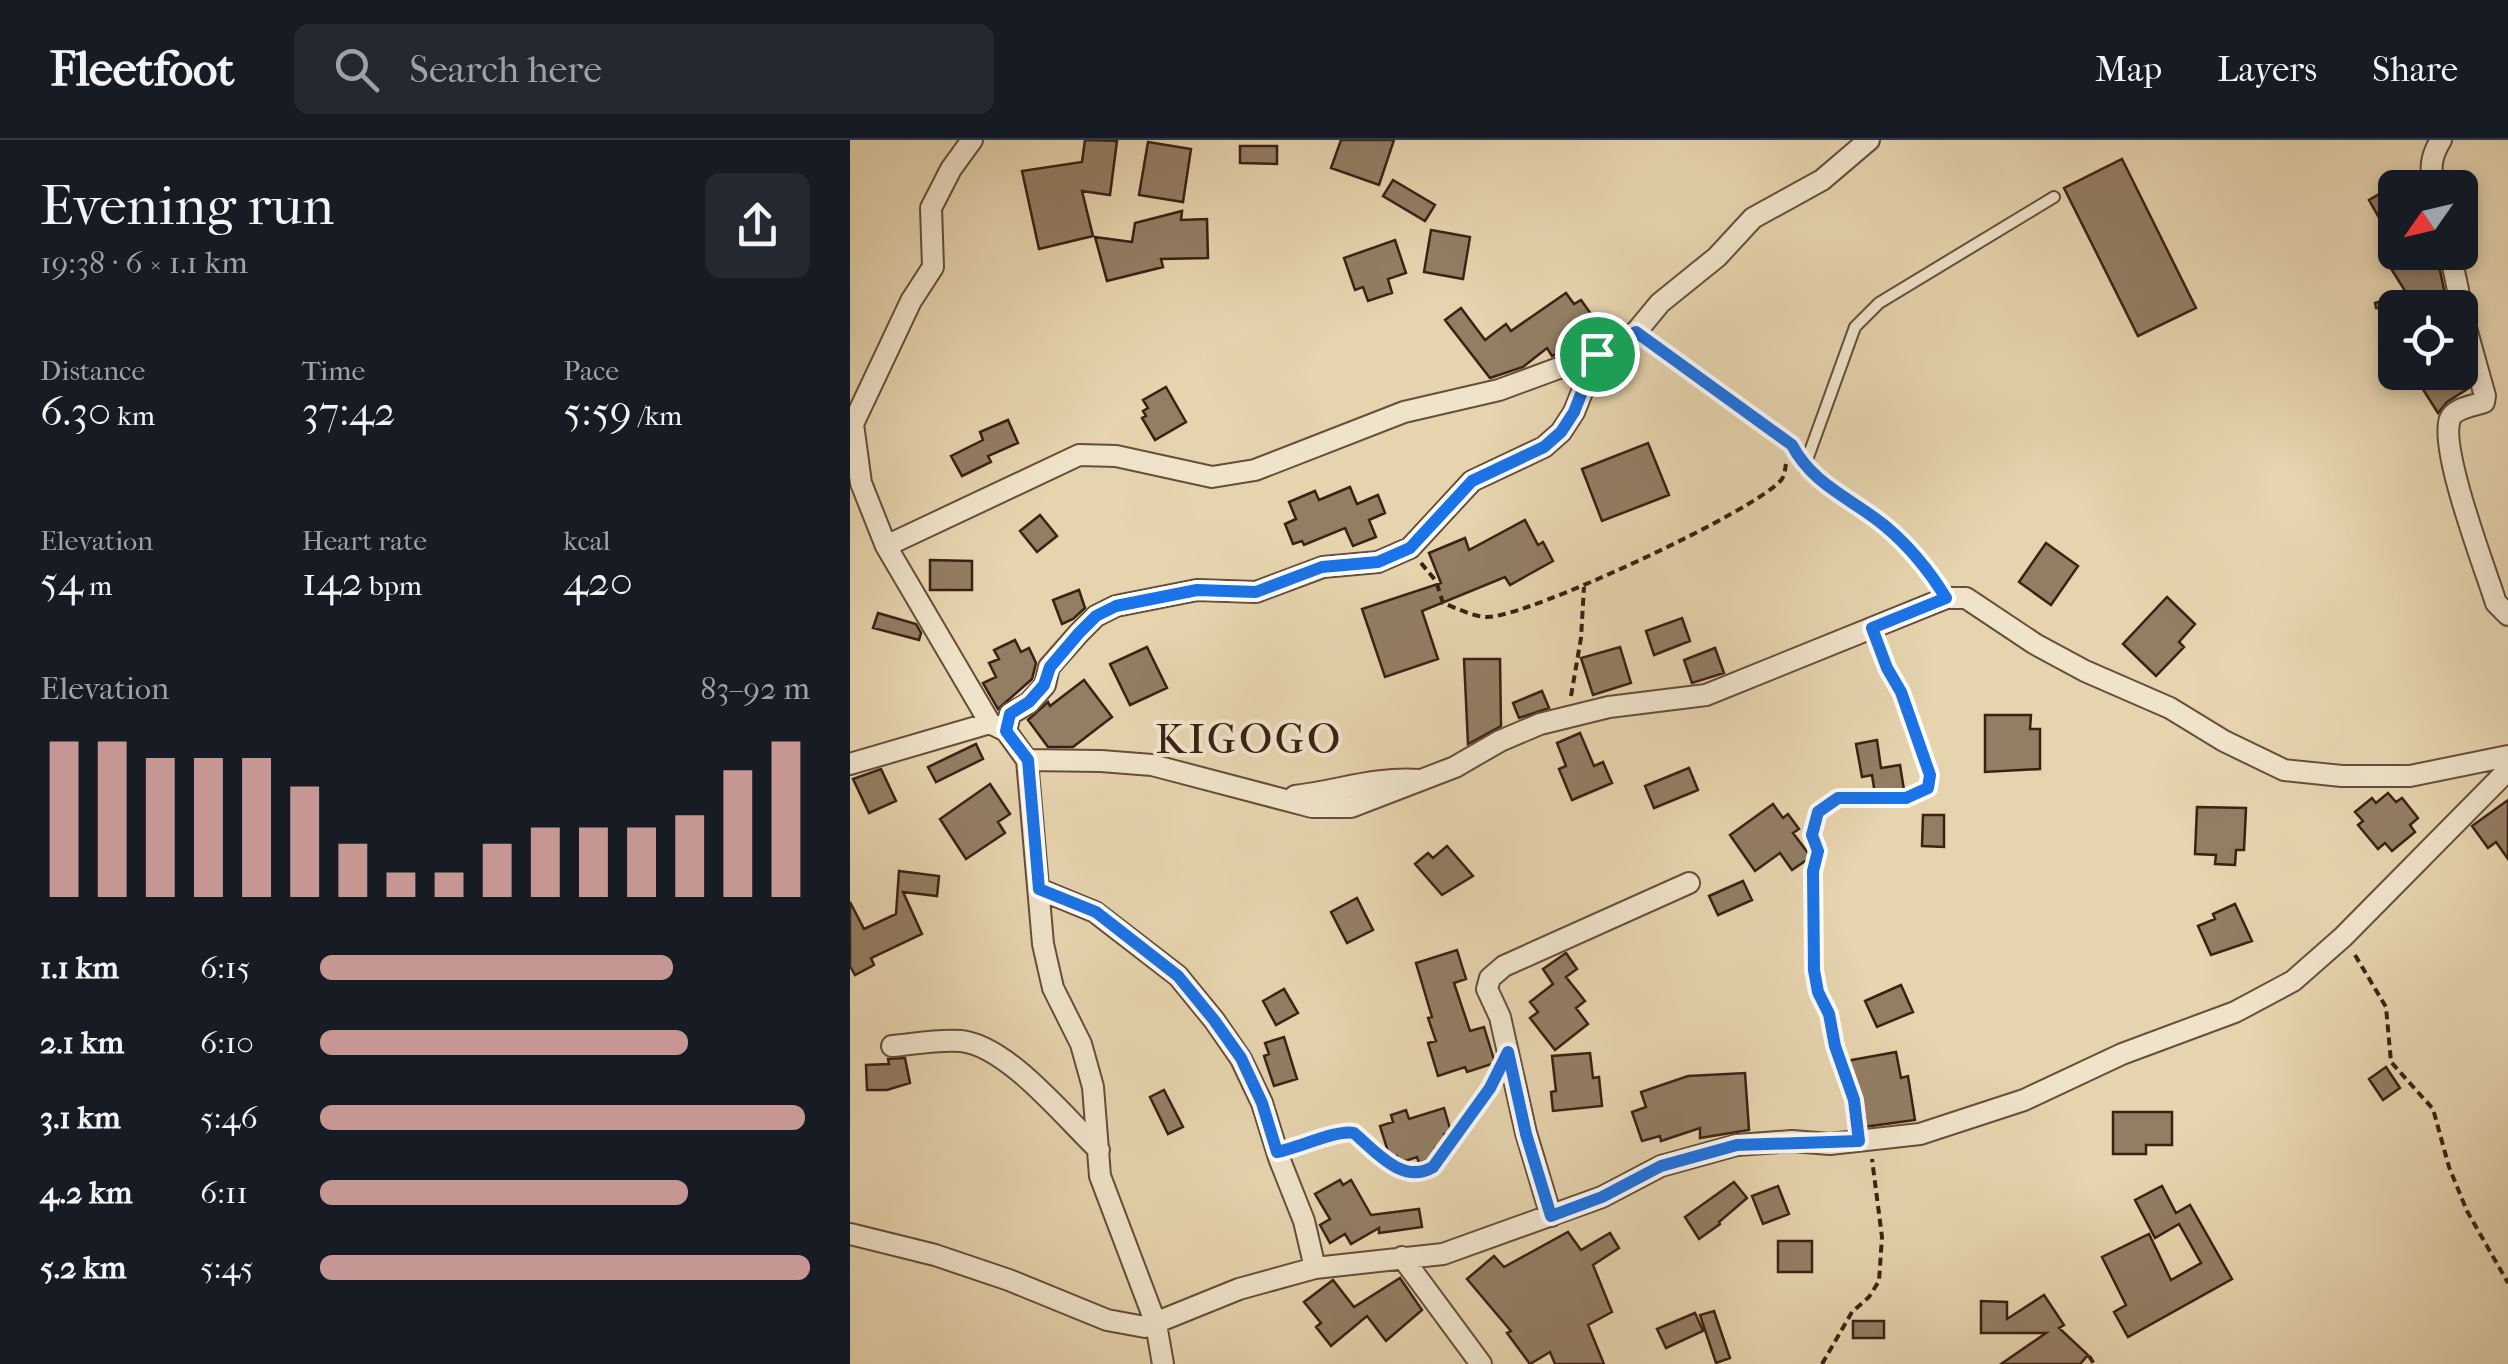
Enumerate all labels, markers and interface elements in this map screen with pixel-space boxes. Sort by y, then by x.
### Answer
search box [294,24,994,114]
text: Fleetfoot [50,41,234,97]
icon: search [329,42,384,97]
text: Search here [409,47,602,92]
text: Map [2095,49,2162,90]
text: Layers [2217,49,2317,90]
text: Share [2372,49,2458,90]
north arrow [2378,170,2478,270]
map controls [2378,170,2478,390]
button: share [705,173,810,278]
text: Evening run [40,174,334,238]
text: 19:38 · 6 × 1.1 km [40,244,248,281]
button: locate [2378,290,2478,390]
pin [1555,312,1640,397]
icon: arrive [1570,327,1625,382]
text: Distance [40,354,145,387]
text: Time [302,354,365,387]
text: Pace [563,354,619,387]
text: 6.30 [40,387,111,436]
text: 37:42 [302,387,396,436]
text: 5:59 [563,387,632,436]
text: km [111,399,155,432]
text: /km [632,399,682,432]
text: Elevation [40,524,153,557]
text: Heart rate [302,524,427,557]
text: kcal [563,524,610,557]
text: 54 [40,557,83,606]
text: 142 [302,557,363,606]
text: 420 [563,557,633,606]
text: m [83,569,112,602]
text: bpm [363,569,422,602]
text: Elevation [40,670,169,707]
text: 83–92 m [700,670,810,707]
district label: KIGOGO [1155,715,1343,764]
text: 1.1 km [40,949,119,986]
text: 6:15 [200,949,250,986]
text: 2.1 km [40,1024,124,1061]
text: 6:10 [200,1024,254,1061]
text: 3.1 km [40,1099,121,1136]
text: 5:46 [200,1099,258,1136]
text: 4.2 km [40,1174,132,1211]
text: 6:11 [200,1174,248,1211]
text: 5.2 km [40,1249,126,1286]
text: 5:45 [200,1249,253,1286]

